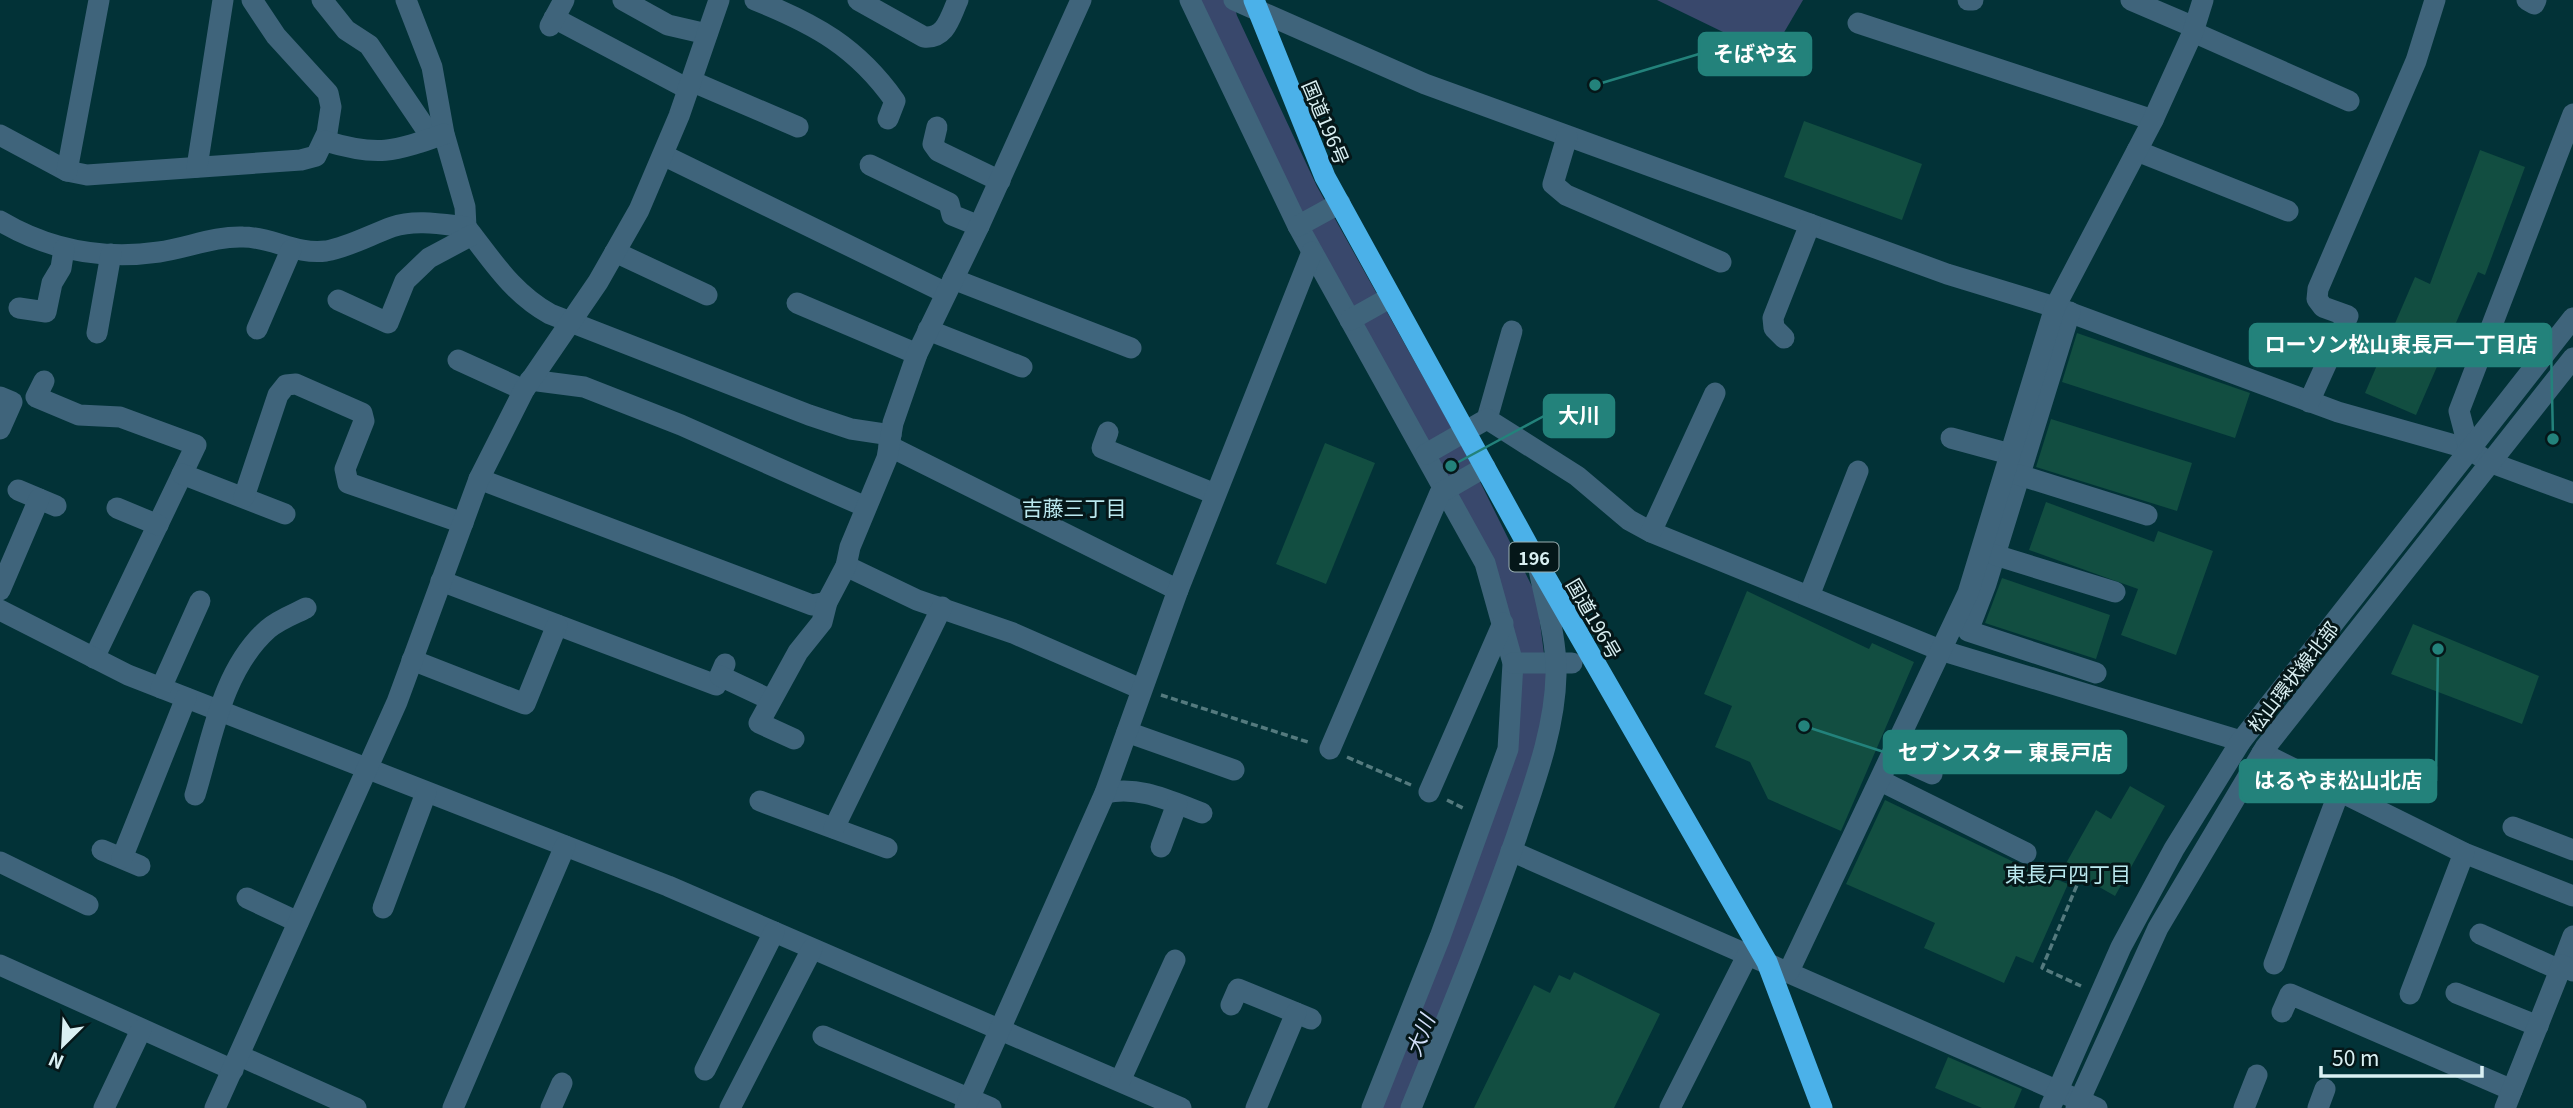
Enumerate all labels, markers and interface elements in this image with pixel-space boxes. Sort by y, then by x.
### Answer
callout: そばや玄 [1699,33,1811,75]
text: そばや玄 [1713,37,1797,67]
street label: 国道196号 [1297,76,1357,168]
callout: ローソン松山東長戸一丁目店 [2250,324,2551,366]
text: ローソン松山東長戸一丁目店 [2265,328,2538,358]
callout: 大川 [1544,395,1614,437]
text: 大川 [1558,399,1600,429]
district label: 吉藤三丁目 [1022,492,1127,522]
road number: 196 [1510,542,1558,572]
street label: 国道196号 [1561,573,1629,663]
street label: 松山環状線北部 [2240,615,2344,737]
callout: セブンスター 東長戸店 [1884,731,2126,773]
text: セブンスター 東長戸店 [1898,736,2112,766]
callout: はるやま松山北店 [2240,760,2436,802]
text: はるやま松山北店 [2254,764,2422,794]
district label: 東長戸四丁目 [2005,858,2131,888]
water label: 大川 [1397,1008,1442,1060]
north arrow [28,1010,98,1080]
scale bar [2321,1034,2482,1078]
text: 50 m [2332,1042,2379,1072]
text: N [43,1047,67,1077]

